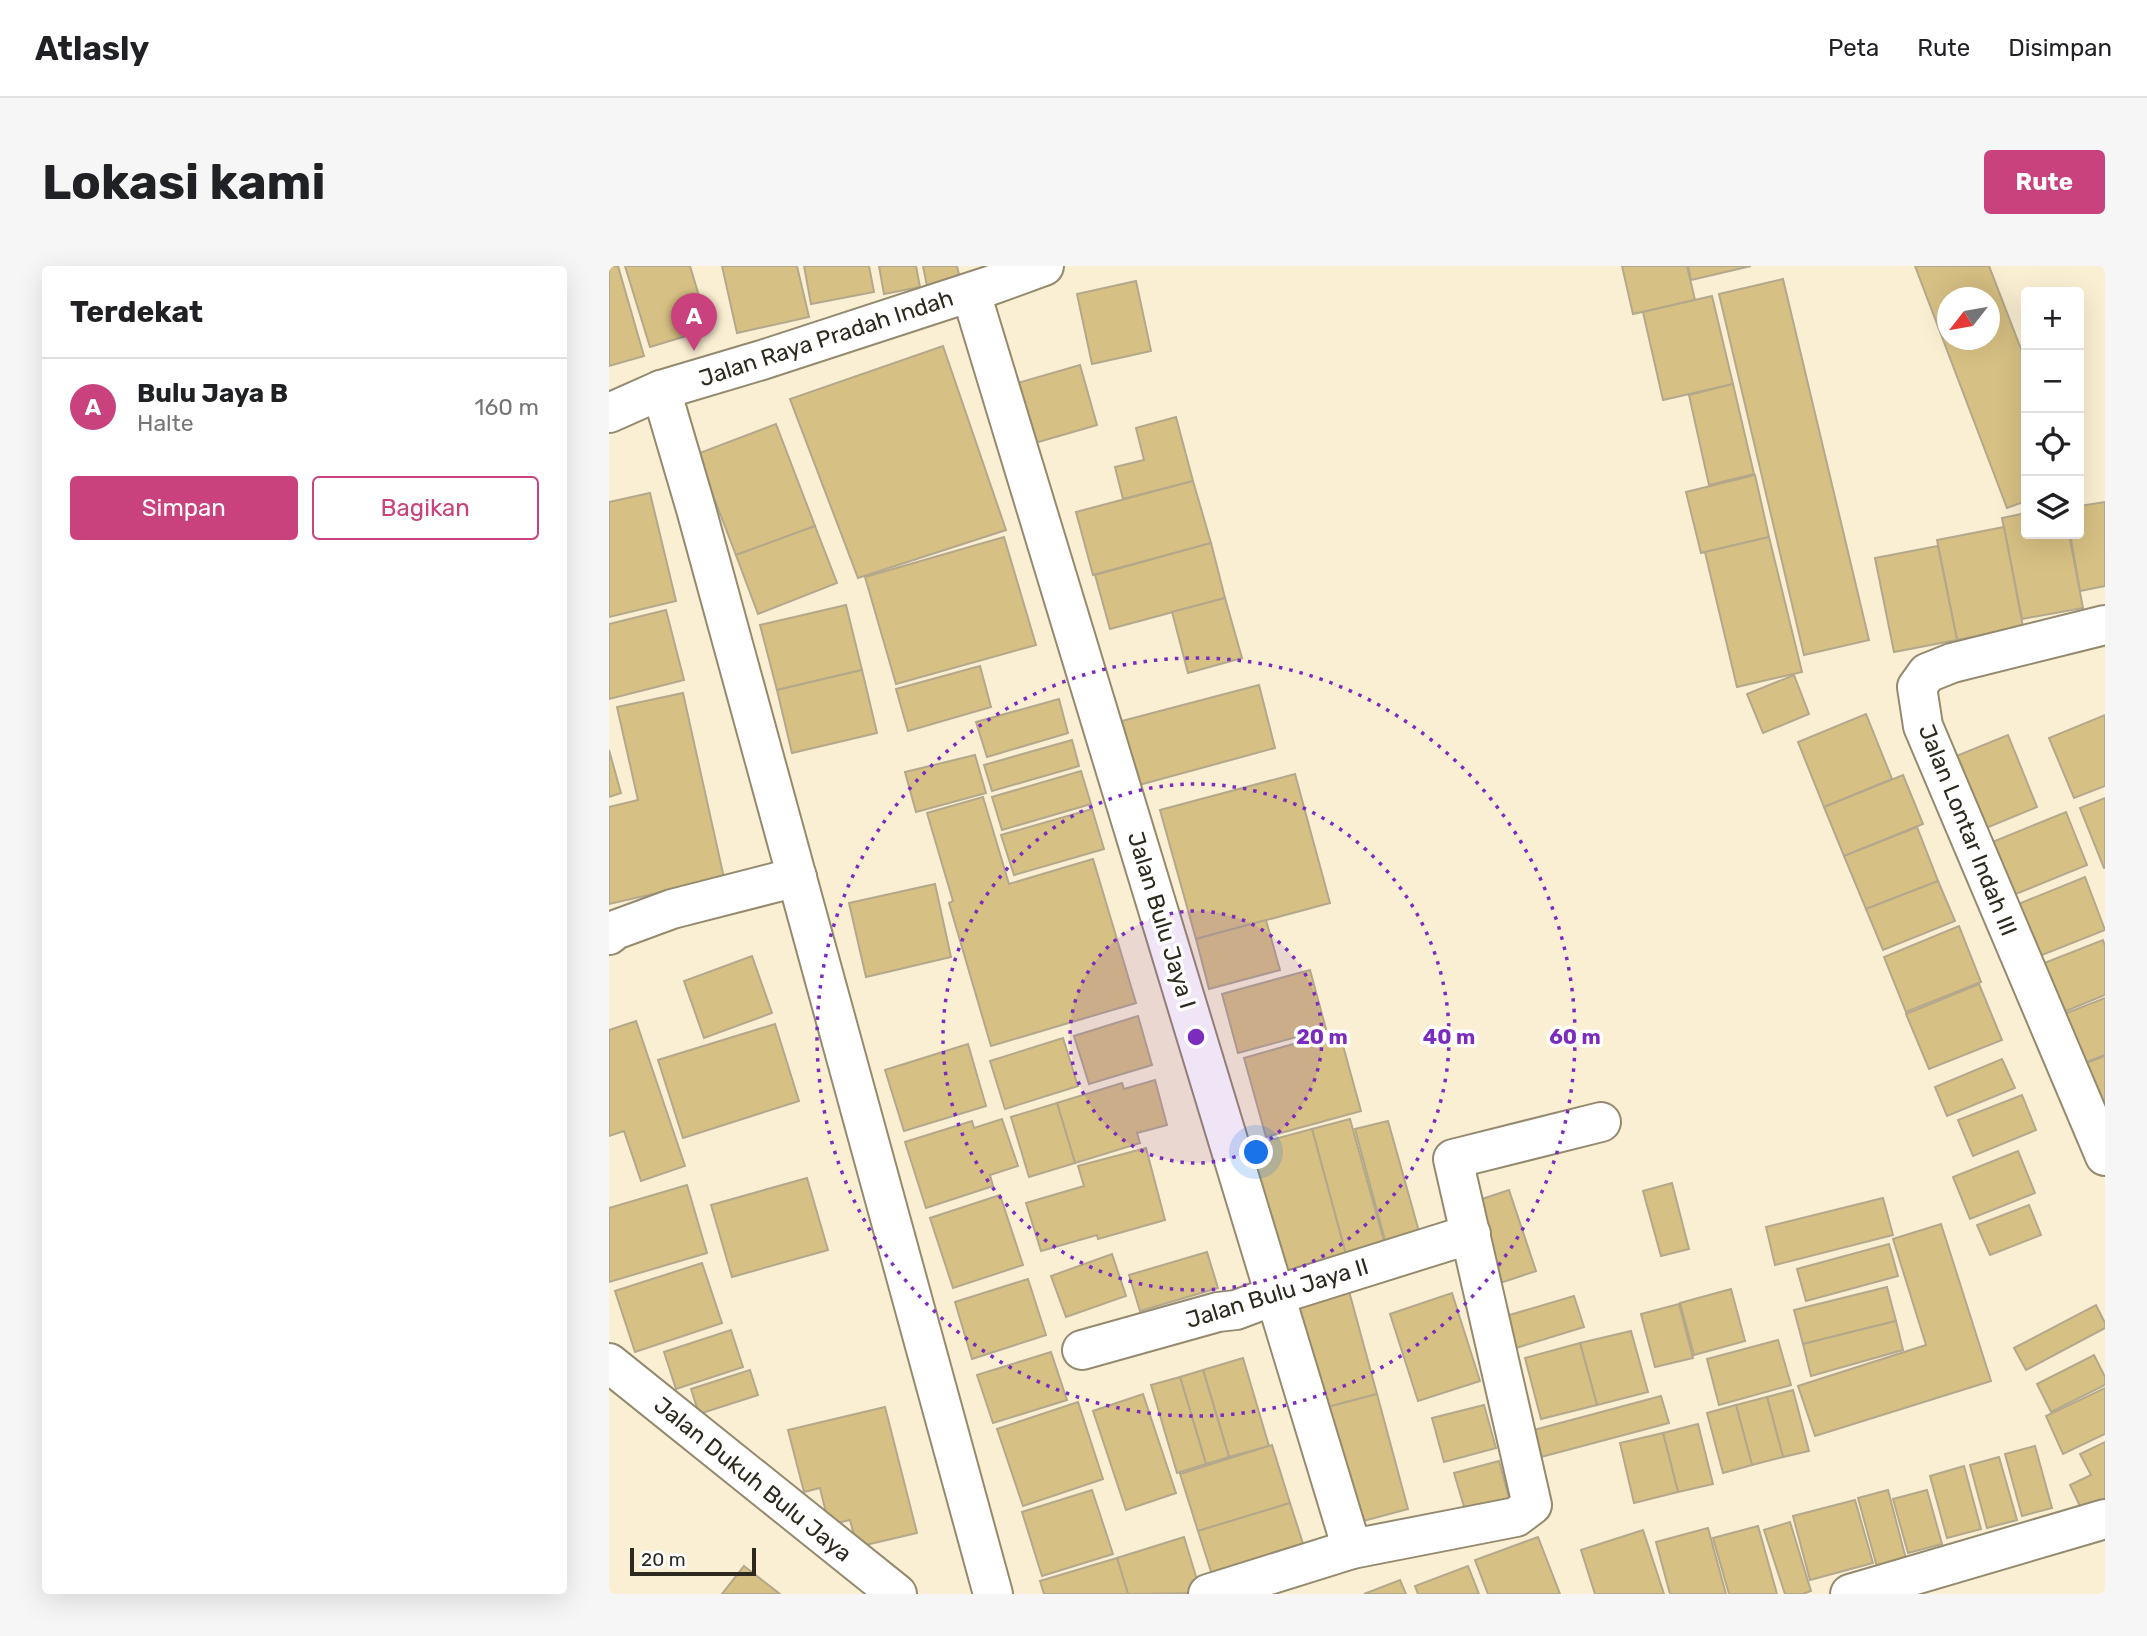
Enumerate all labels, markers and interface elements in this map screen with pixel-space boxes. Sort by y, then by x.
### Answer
text: Atlasly [35,29,149,68]
text: Peta [1828,34,1879,62]
text: Rute [1917,34,1970,62]
text: Disimpan [2008,34,2112,62]
button: Rute [1984,150,2105,214]
text: Lokasi kami [42,153,326,211]
street label: Jalan Raya Pradah Indah [695,284,957,392]
north arrow [1937,287,2000,350]
map controls [2021,287,2084,539]
button: + [2021,287,2084,350]
pin: A [671,293,717,351]
text: Terdekat [70,294,203,330]
button: − [2021,350,2084,413]
text: Bulu Jaya B [137,378,288,409]
text: A [85,393,101,421]
text: 160 m [475,393,539,421]
text: Halte [137,409,194,437]
button: locate [2021,413,2084,476]
button: Simpan [70,476,298,540]
button: Bagikan [312,476,539,540]
button: layers [2021,476,2084,539]
street label: Jalan Lontar Indah III [1913,720,2023,940]
street label: Jalan Bulu Jaya I [1122,828,1202,1012]
text: 20 m [1296,1024,1348,1049]
text: 40 m [1423,1024,1475,1049]
text: 60 m [1549,1024,1601,1049]
centre of rings [1184,1025,1208,1049]
your location [1239,1135,1273,1169]
street label: Jalan Bulu Jaya II [1182,1252,1372,1334]
street label: Jalan Dukuh Bulu Jaya [649,1391,857,1567]
scale bar [630,1545,756,1577]
text: 20 m [641,1548,686,1571]

